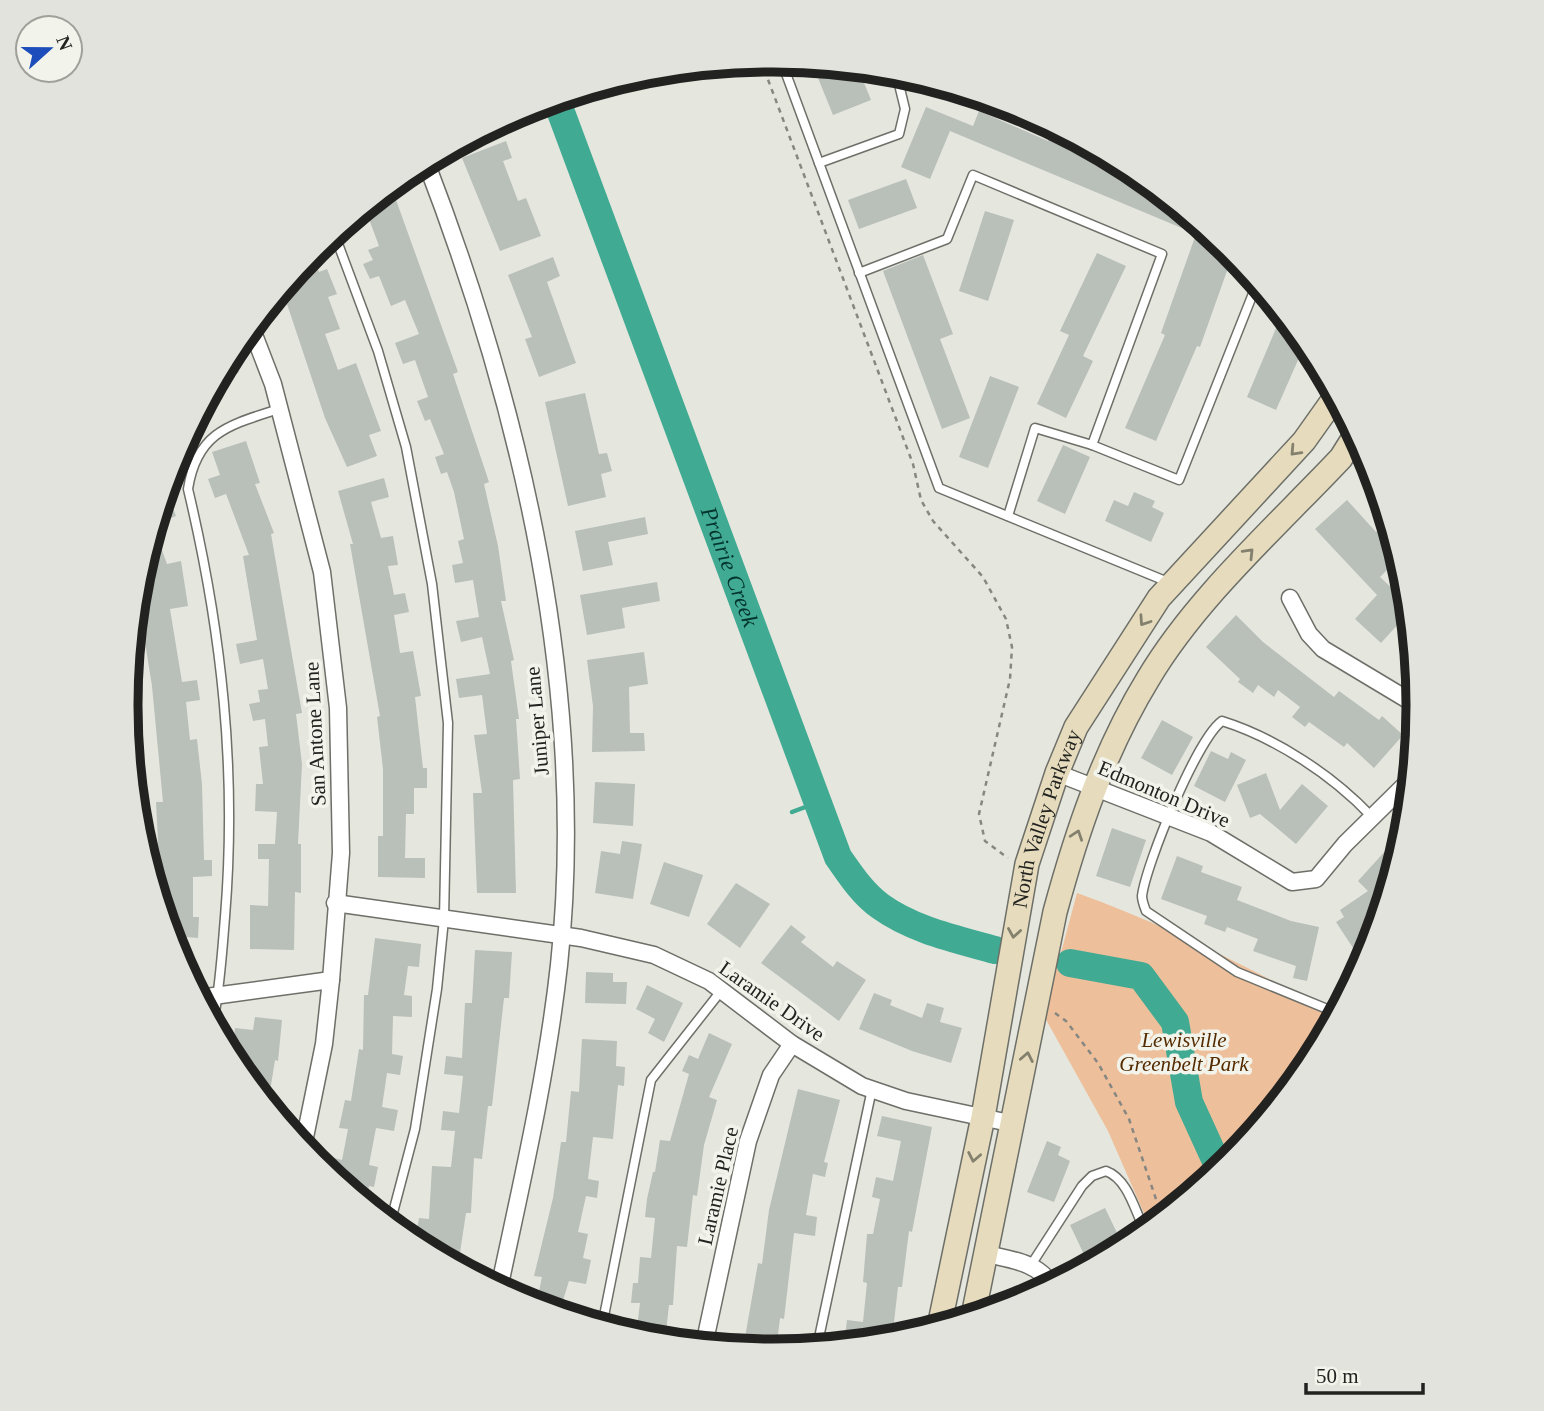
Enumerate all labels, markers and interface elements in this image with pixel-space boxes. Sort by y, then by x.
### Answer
north arrow [14,14,84,84]
text: N [52,33,77,54]
one-way arrow [1291,443,1303,456]
water label: Prairie Creek [695,502,764,631]
one-way arrow [1241,548,1254,561]
one-way arrow [1140,613,1152,626]
street label: San Antone Lane [299,661,331,807]
street label: Juniper Lane [520,666,554,776]
street label: North Valley Parkway [1008,725,1086,910]
street label: Edmonton Drive [1095,755,1233,833]
one-way arrow [1069,830,1083,842]
one-way arrow [1007,927,1022,939]
street label: Laramie Drive [715,956,829,1046]
park label: Lewisville Greenbelt Park [1119,1028,1249,1076]
one-way arrow [1018,1051,1033,1063]
street label: Laramie Place [693,1125,743,1247]
one-way arrow [968,1151,983,1163]
scale bar [1306,1352,1423,1396]
text: 50 m [1316,1364,1359,1388]

